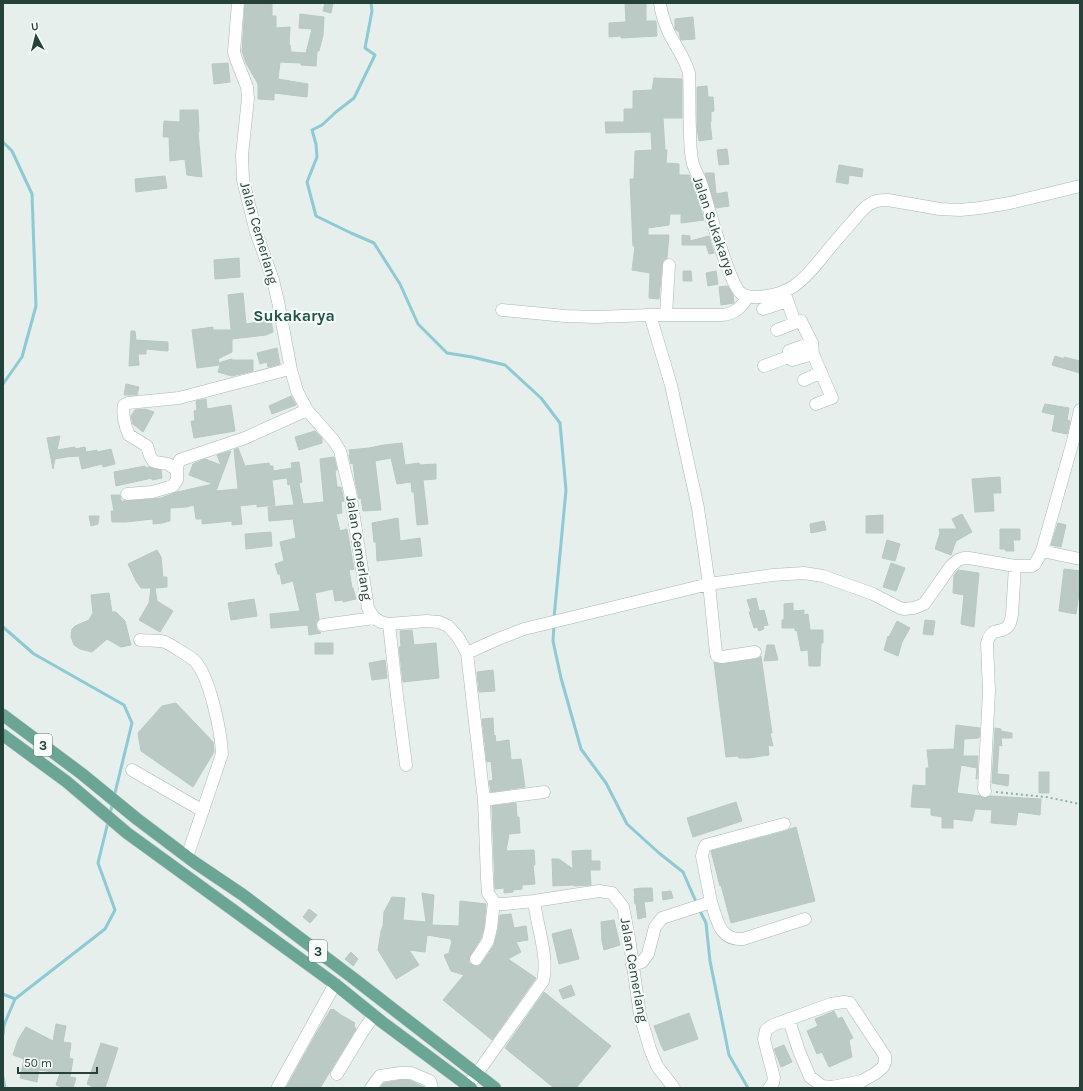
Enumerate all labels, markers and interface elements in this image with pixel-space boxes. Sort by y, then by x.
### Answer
north arrow [16,16,56,56]
text: U [30,20,39,33]
street label: Jalan Sukakarya [689,174,739,278]
street label: Jalan Cemerlang [236,180,282,286]
district label: Sukakarya [253,306,335,325]
street label: Jalan Cemerlang [342,494,376,602]
road number: 3 [34,734,52,756]
street label: Jalan Cemerlang [616,916,652,1024]
road number: 3 [309,940,327,962]
scale bar [18,1049,97,1075]
text: 50 m [24,1056,52,1070]

